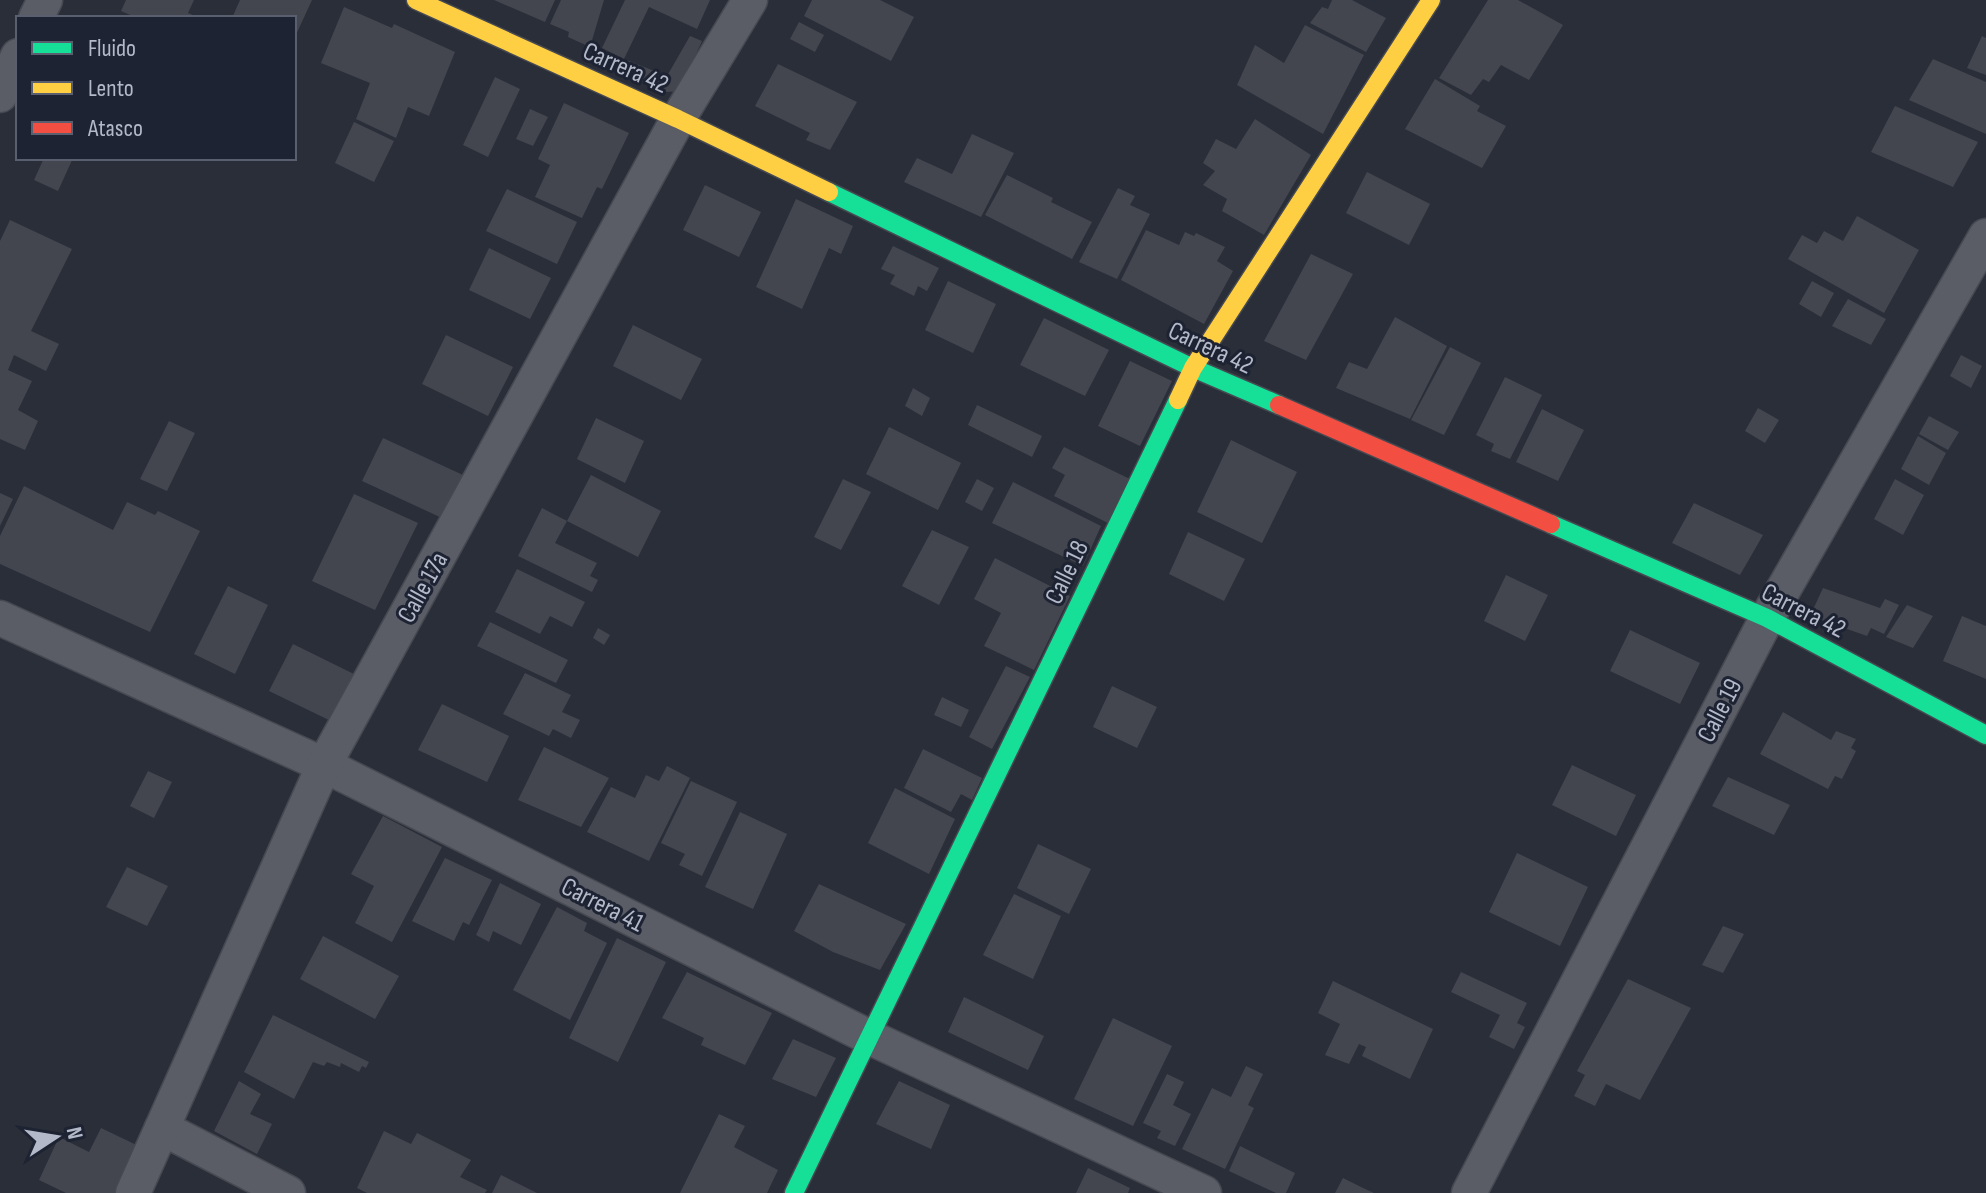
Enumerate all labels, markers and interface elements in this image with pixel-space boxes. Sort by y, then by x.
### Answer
legend [16,16,296,160]
text: Fluido [88,34,136,63]
street label: Carrera 42 [578,36,673,101]
text: Lento [88,74,134,103]
text: Atasco [87,114,143,143]
street label: Carrera 42 [1163,315,1258,381]
street label: Calle 18 [1039,536,1096,610]
street label: Calle 17a [391,547,455,628]
street label: Carrera 42 [1756,577,1850,646]
street label: Calle 19 [1691,674,1749,748]
street label: Carrera 41 [556,871,649,939]
north arrow [16,1097,96,1177]
text: N [60,1125,89,1142]

